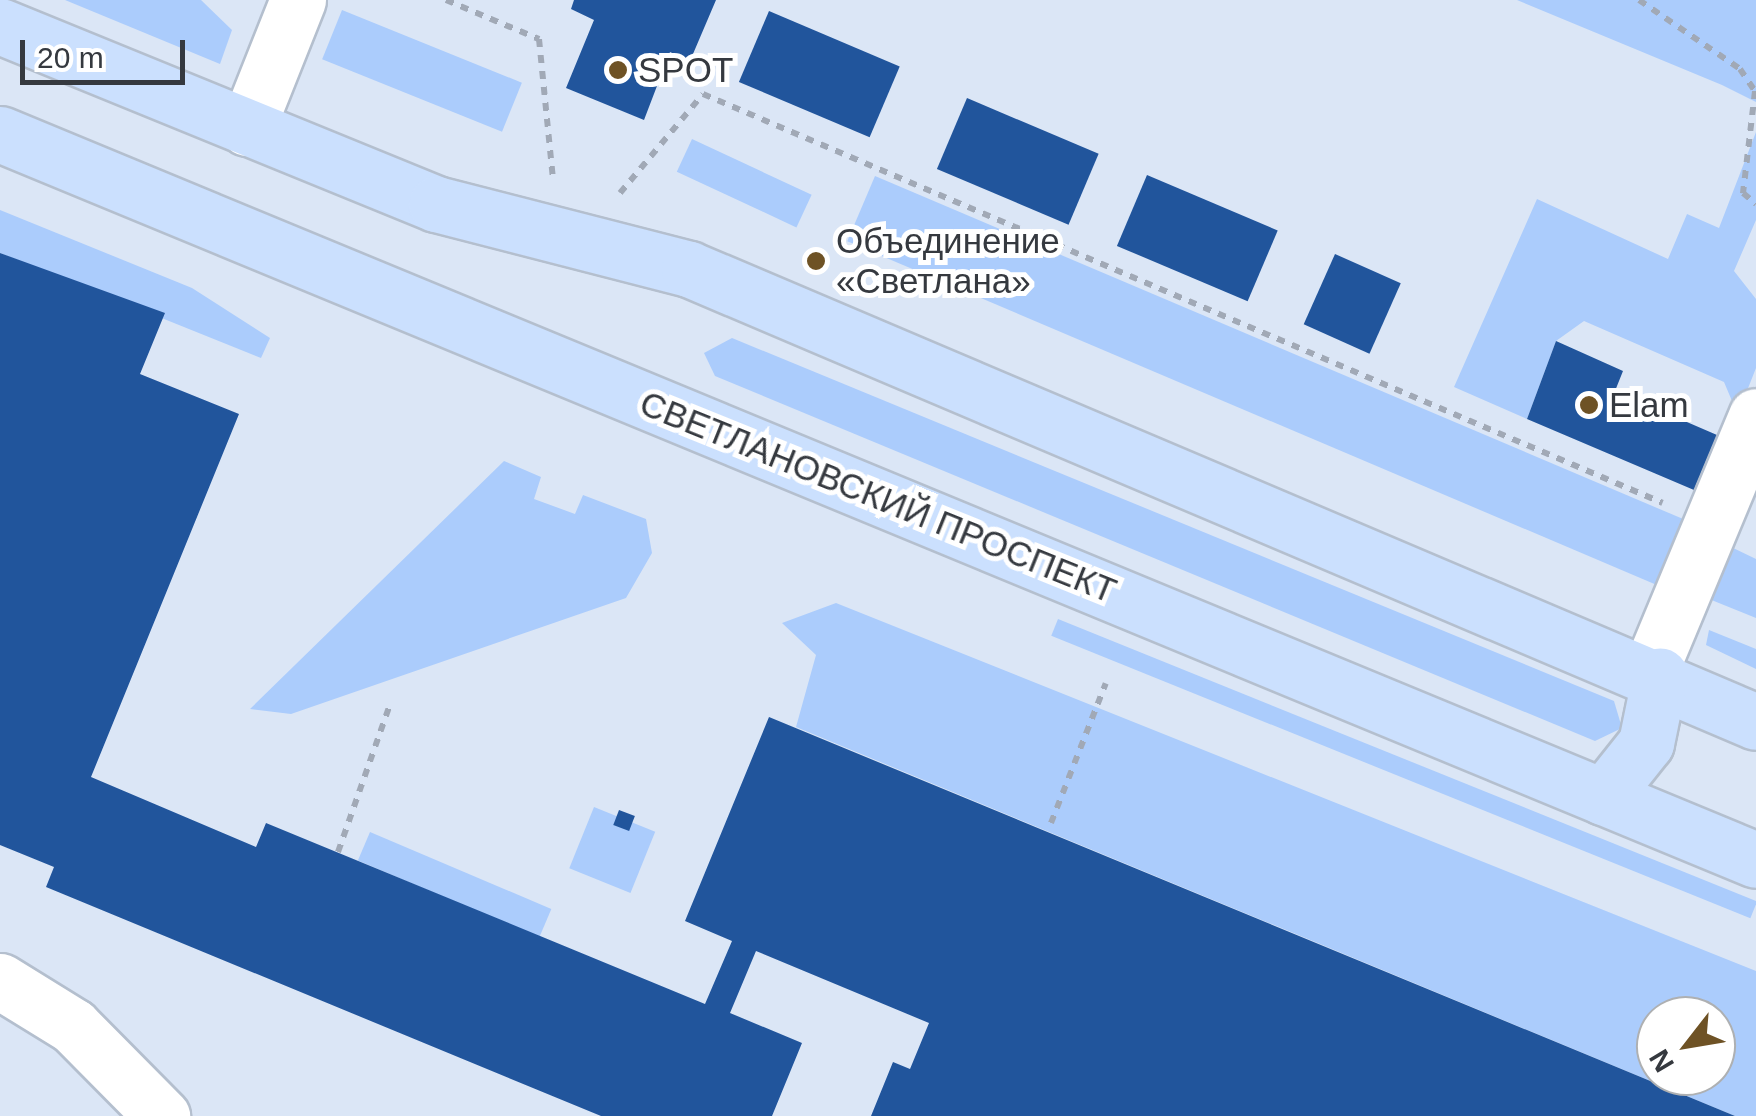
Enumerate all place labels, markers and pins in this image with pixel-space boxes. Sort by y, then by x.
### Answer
place label: SPOT [638,49,733,91]
marker: SPOT [607,59,629,81]
place label: Объединение «Светлана» [836,220,1060,302]
marker: Объединение «Светлана» [805,250,827,272]
place label: Elam [1609,384,1689,426]
marker: Elam [1578,394,1600,416]

